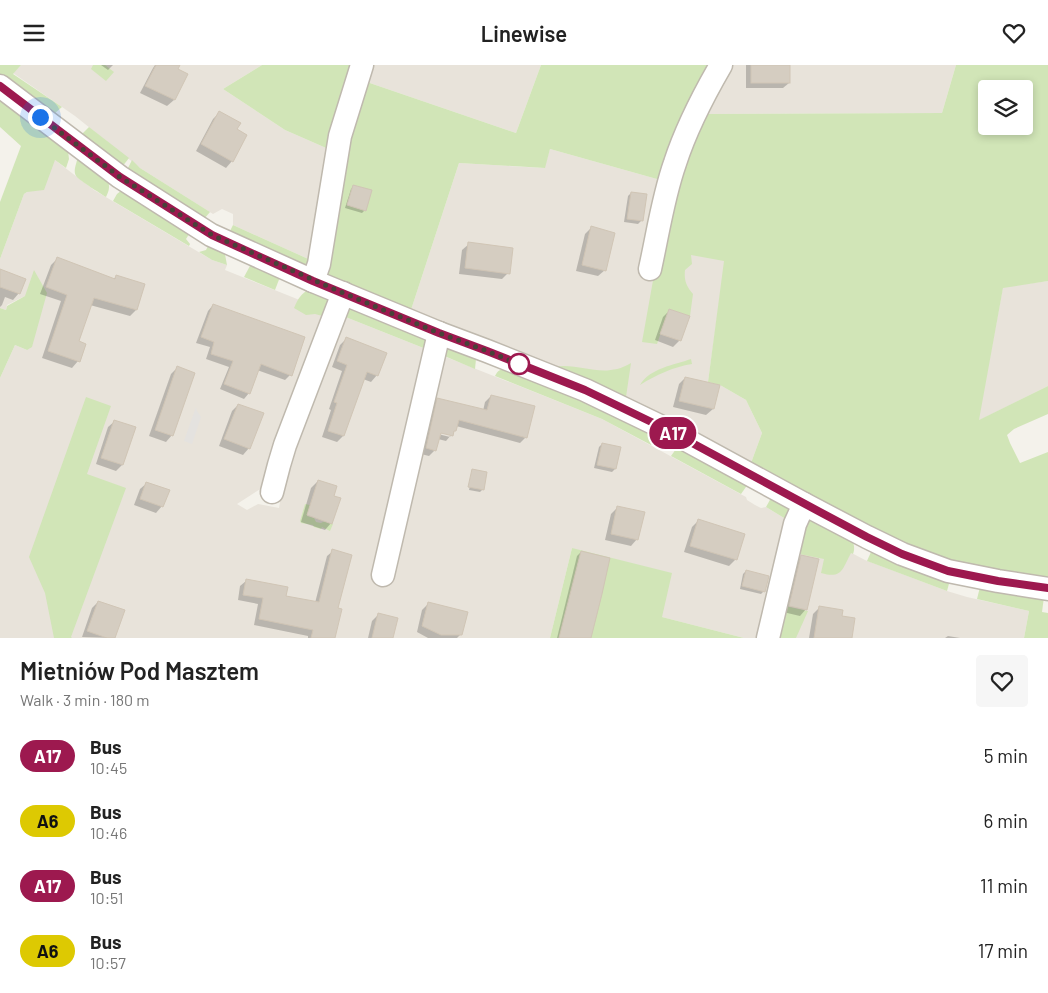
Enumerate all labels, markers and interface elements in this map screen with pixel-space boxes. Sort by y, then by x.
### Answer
icon: menu [20,19,48,47]
icon: heart [1000,19,1028,47]
text: Linewise [481,20,567,46]
map controls [978,80,1033,135]
button: layers [978,80,1033,135]
your location [28,105,53,130]
unlabelled marker [508,353,530,375]
line badge: A17 [644,417,702,449]
text: A17 [659,422,687,444]
button: heart [976,655,1028,707]
text: Mietniów Pod Masztem [20,656,259,685]
text: Walk · 3 min · 180 m [20,690,149,709]
text: Bus [90,735,122,758]
text: 5 min [984,744,1028,767]
text: A17 [34,745,61,767]
text: 10:45 [90,758,127,777]
text: Bus [90,800,122,823]
text: 6 min [984,809,1028,832]
text: A6 [37,810,58,832]
text: 10:46 [90,823,127,842]
text: Bus [90,865,122,888]
text: 11 min [980,874,1028,897]
text: A17 [34,875,61,897]
text: 10:51 [90,888,123,907]
text: Bus [90,930,122,953]
text: 17 min [978,939,1028,962]
text: A6 [37,940,58,962]
text: 10:57 [90,953,126,972]

